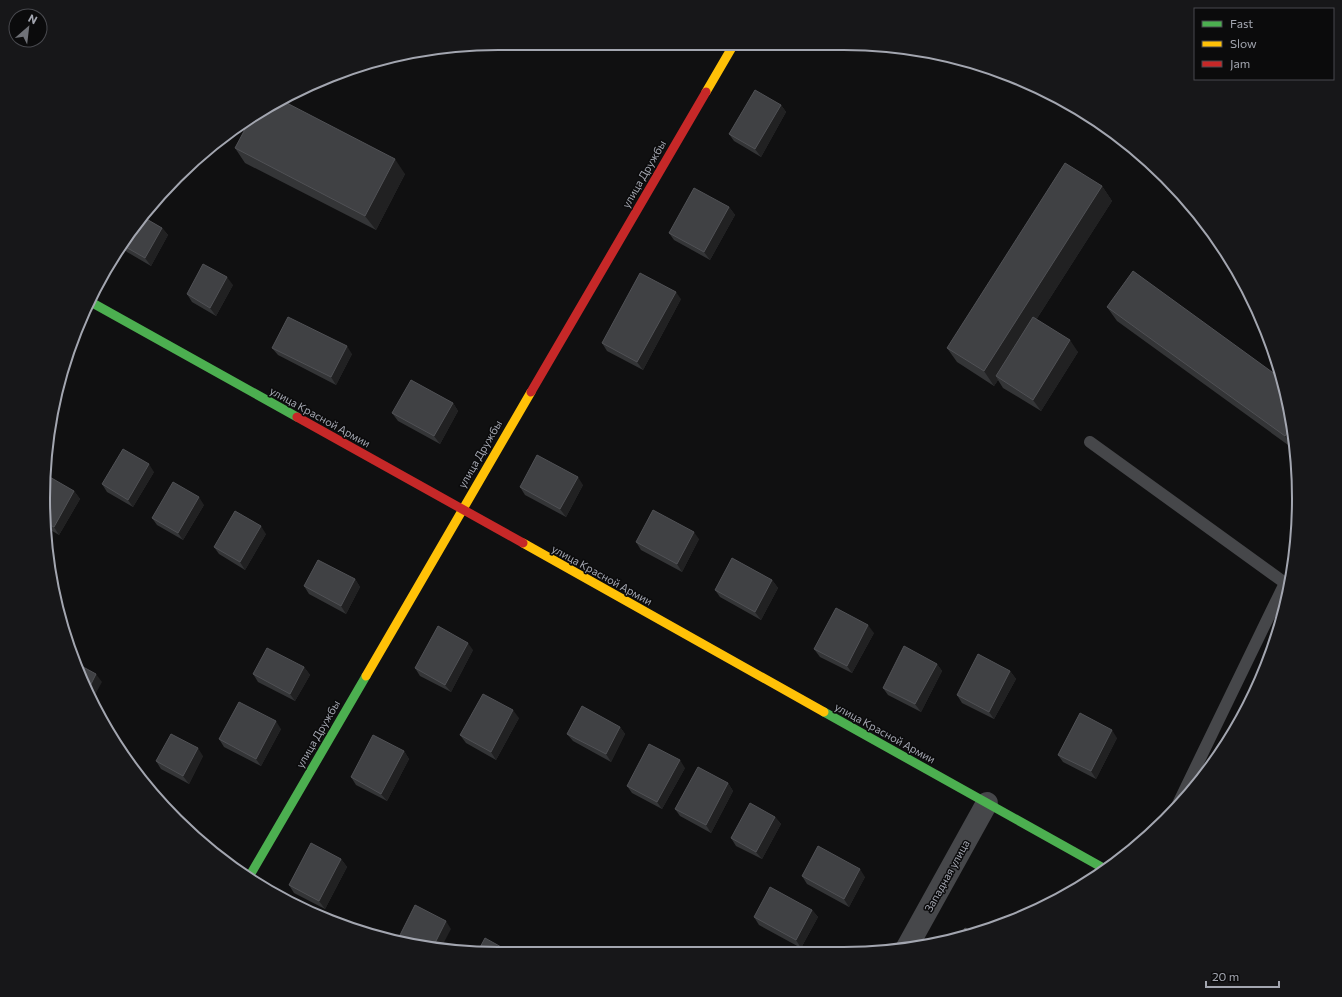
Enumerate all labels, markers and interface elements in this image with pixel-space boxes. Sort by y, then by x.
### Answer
north arrow [8,8,48,48]
legend [1194,8,1334,80]
text: N [26,11,40,26]
text: Fast [1230,16,1253,30]
text: Slow [1230,36,1257,50]
text: Jam [1230,56,1250,71]
street label: улица Дружбы [619,138,668,210]
street label: улица Красной Армии [268,384,373,450]
street label: улица Дружбы [455,418,504,490]
street label: улица Красной Армии [550,542,655,608]
street label: улица Дружбы [293,698,342,770]
street label: улица Красной Армии [833,700,938,766]
street label: Западная улица [921,837,972,914]
scale bar [1206,963,1279,989]
text: 20 m [1212,969,1239,983]

